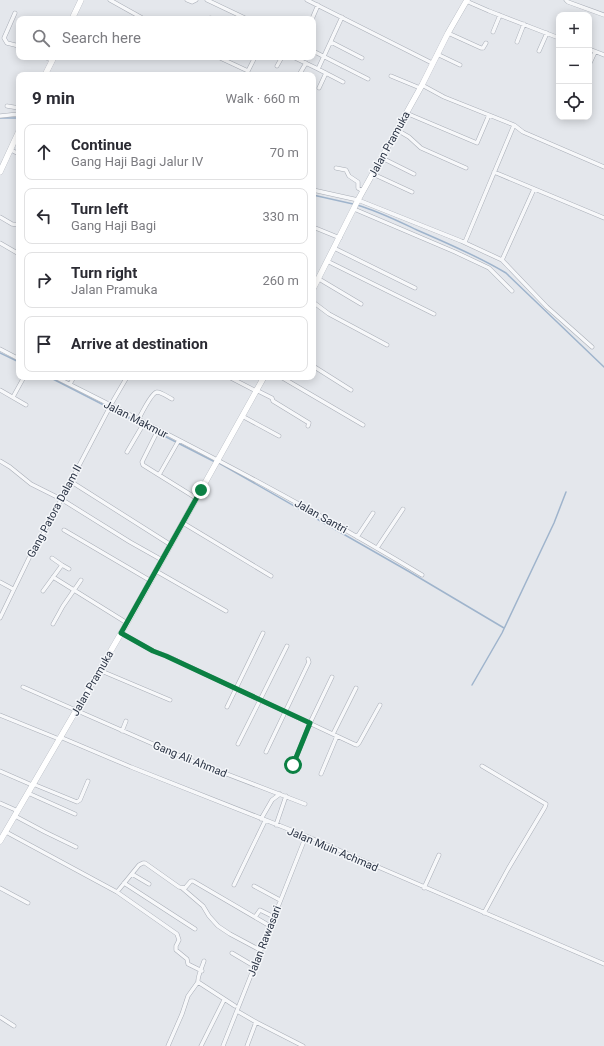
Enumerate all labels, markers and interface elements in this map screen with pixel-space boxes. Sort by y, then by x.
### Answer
map controls [556,12,592,120]
button: + [556,12,592,48]
search box [16,16,316,60]
icon: search [30,27,52,49]
text: Search here [62,29,141,47]
button: − [556,48,592,84]
button: locate [556,84,592,120]
text: 9 min [32,88,75,108]
text: Walk · 660 m [225,91,300,106]
street label: Jalan Pramuka [366,109,413,179]
text: Continue [71,136,132,154]
icon: ahead [33,141,55,163]
text: 70 m [270,145,299,160]
text: Gang Haji Bagi Jalur IV [71,154,203,169]
text: Turn left [71,200,128,218]
icon: left [33,205,55,227]
text: 330 m [262,209,299,224]
text: Gang Haji Bagi [71,218,156,233]
text: Turn right [71,264,137,282]
icon: right [33,269,55,291]
text: 260 m [262,273,299,288]
text: Jalan Pramuka [71,282,158,297]
icon: arrive [33,333,55,355]
text: Arrive at destination [71,335,208,353]
street label: Jalan Makmur [102,398,170,441]
street label: Gang Patora Dalam II [24,462,84,560]
route end [192,481,210,499]
street label: Jalan Santri [292,497,349,536]
street label: Jalan Pramuka [68,648,116,718]
street label: Gang Ali Ahmad [151,739,229,780]
route start [284,756,302,774]
street label: Jalan Muin Achmad [285,824,380,874]
street label: Jalan Rawasari [245,904,284,978]

